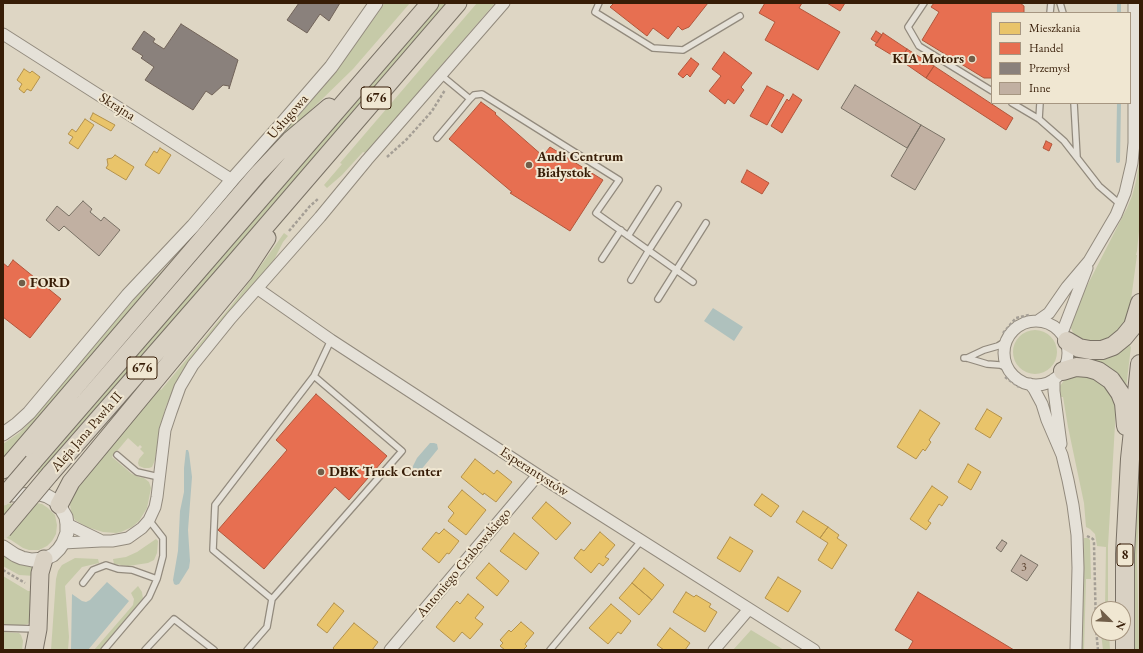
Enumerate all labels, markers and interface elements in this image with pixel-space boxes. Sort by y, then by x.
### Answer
legend [991,12,1131,104]
text: Mieszkania [1029,20,1080,36]
text: Handel [1029,40,1063,56]
place label: KIA Motors [892,51,964,67]
marker: KIA Motors [967,54,977,64]
text: Przemysł [1029,60,1070,76]
text: Inne [1029,80,1050,96]
road number: 676 [361,87,391,109]
street label: Skrajna [96,89,138,125]
street label: Usługowa [264,91,312,143]
place label: Audi Centrum Białystok [537,149,623,182]
marker: Audi Centrum Białystok [524,160,534,170]
place label: FORD [30,275,70,291]
marker: FORD [17,278,27,288]
road number: 676 [127,357,157,379]
street label: Aleja Jana Pawła II [48,389,126,475]
street label: Esperantystów [496,444,572,500]
place label: DBK Truck Center [329,464,442,480]
marker: DBK Truck Center [316,467,326,477]
street label: Antoniego Grabowskiego [413,505,515,621]
road number: 8 [1117,544,1133,566]
house number: 3 [1021,561,1027,575]
north arrow [1091,601,1131,641]
text: N [1113,619,1129,632]

